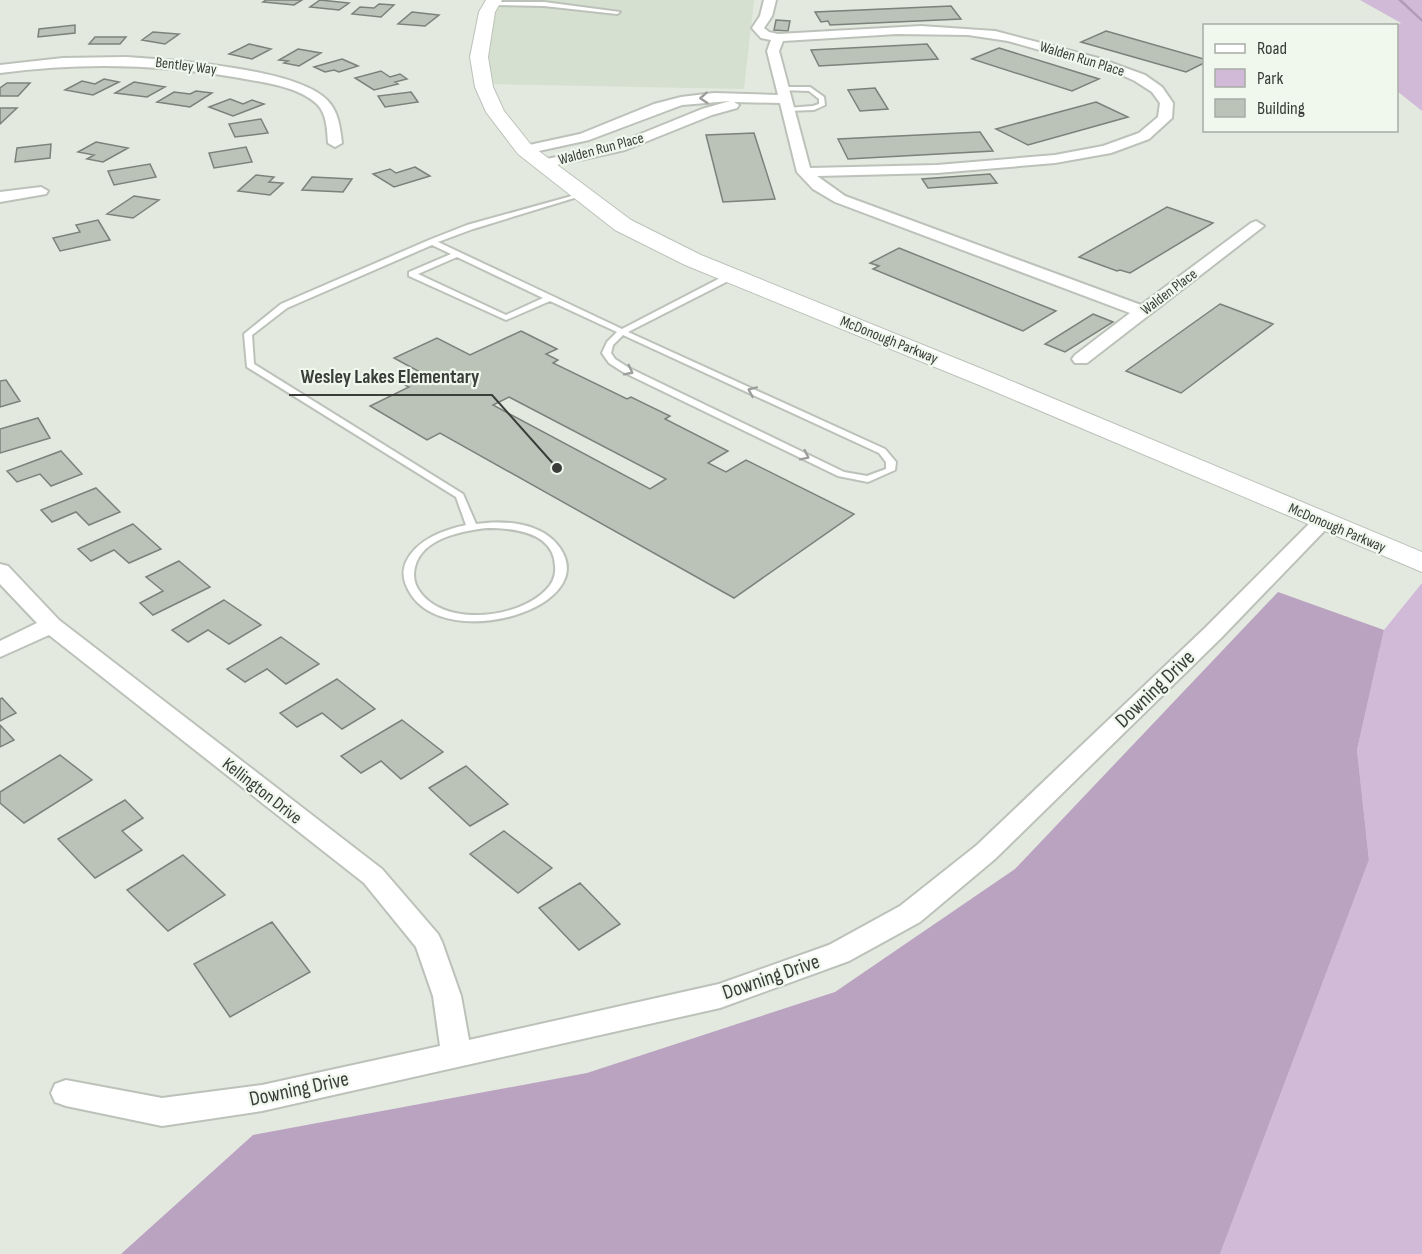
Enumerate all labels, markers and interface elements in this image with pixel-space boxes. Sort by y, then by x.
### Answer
legend [1203,24,1398,132]
street label: Walden Run Place [1037,37,1127,81]
text: Road [1257,38,1287,59]
street label: Bentley Way [154,53,218,79]
text: Park [1257,68,1283,89]
one-way arrow [699,91,708,104]
text: Building [1257,98,1305,119]
street label: Walden Run Place [556,128,646,170]
street label: Walden Place [1137,265,1201,319]
street label: McDonough Parkway [837,312,941,368]
callout: Wesley Lakes Elementary [289,357,492,395]
one-way arrow [623,364,634,376]
text: Wesley Lakes Elementary [301,365,480,389]
one-way arrow [747,387,758,399]
one-way arrow [798,449,809,461]
street label: McDonough Parkway [1285,499,1389,557]
street label: Downing Drive [1110,645,1200,733]
street label: Kellington Drive [218,753,306,829]
street label: Downing Drive [719,949,823,1005]
street label: Downing Drive [247,1066,351,1112]

